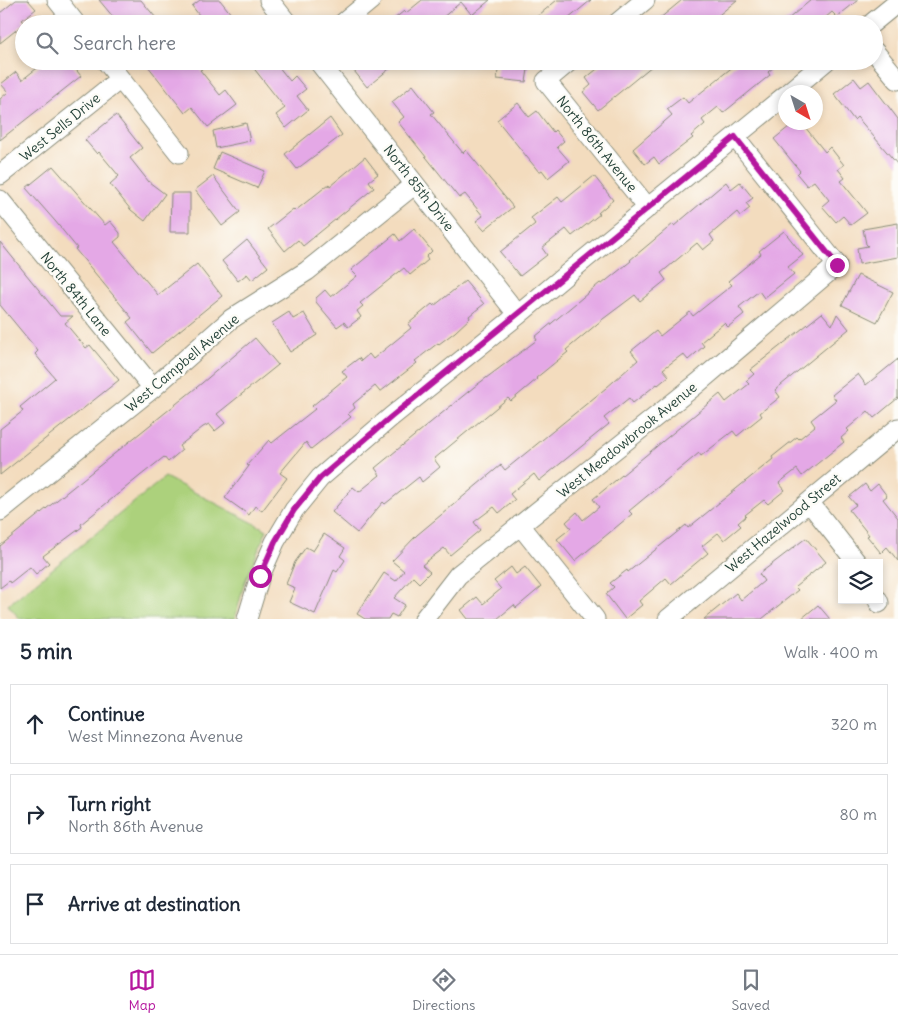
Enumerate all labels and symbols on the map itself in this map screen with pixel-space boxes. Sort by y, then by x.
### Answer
north arrow [778,85,823,130]
street label: West Sells Drive [16,89,104,165]
street label: North 86th Avenue [553,92,641,196]
street label: North 85th Drive [380,141,458,235]
street label: North 84th Lane [37,248,115,340]
route end [826,254,849,277]
street label: West Campbell Avenue [121,310,243,416]
street label: West Meadowbrook Avenue [554,378,700,502]
street label: West Hazelwood Street [722,469,845,577]
route start [249,565,272,588]

